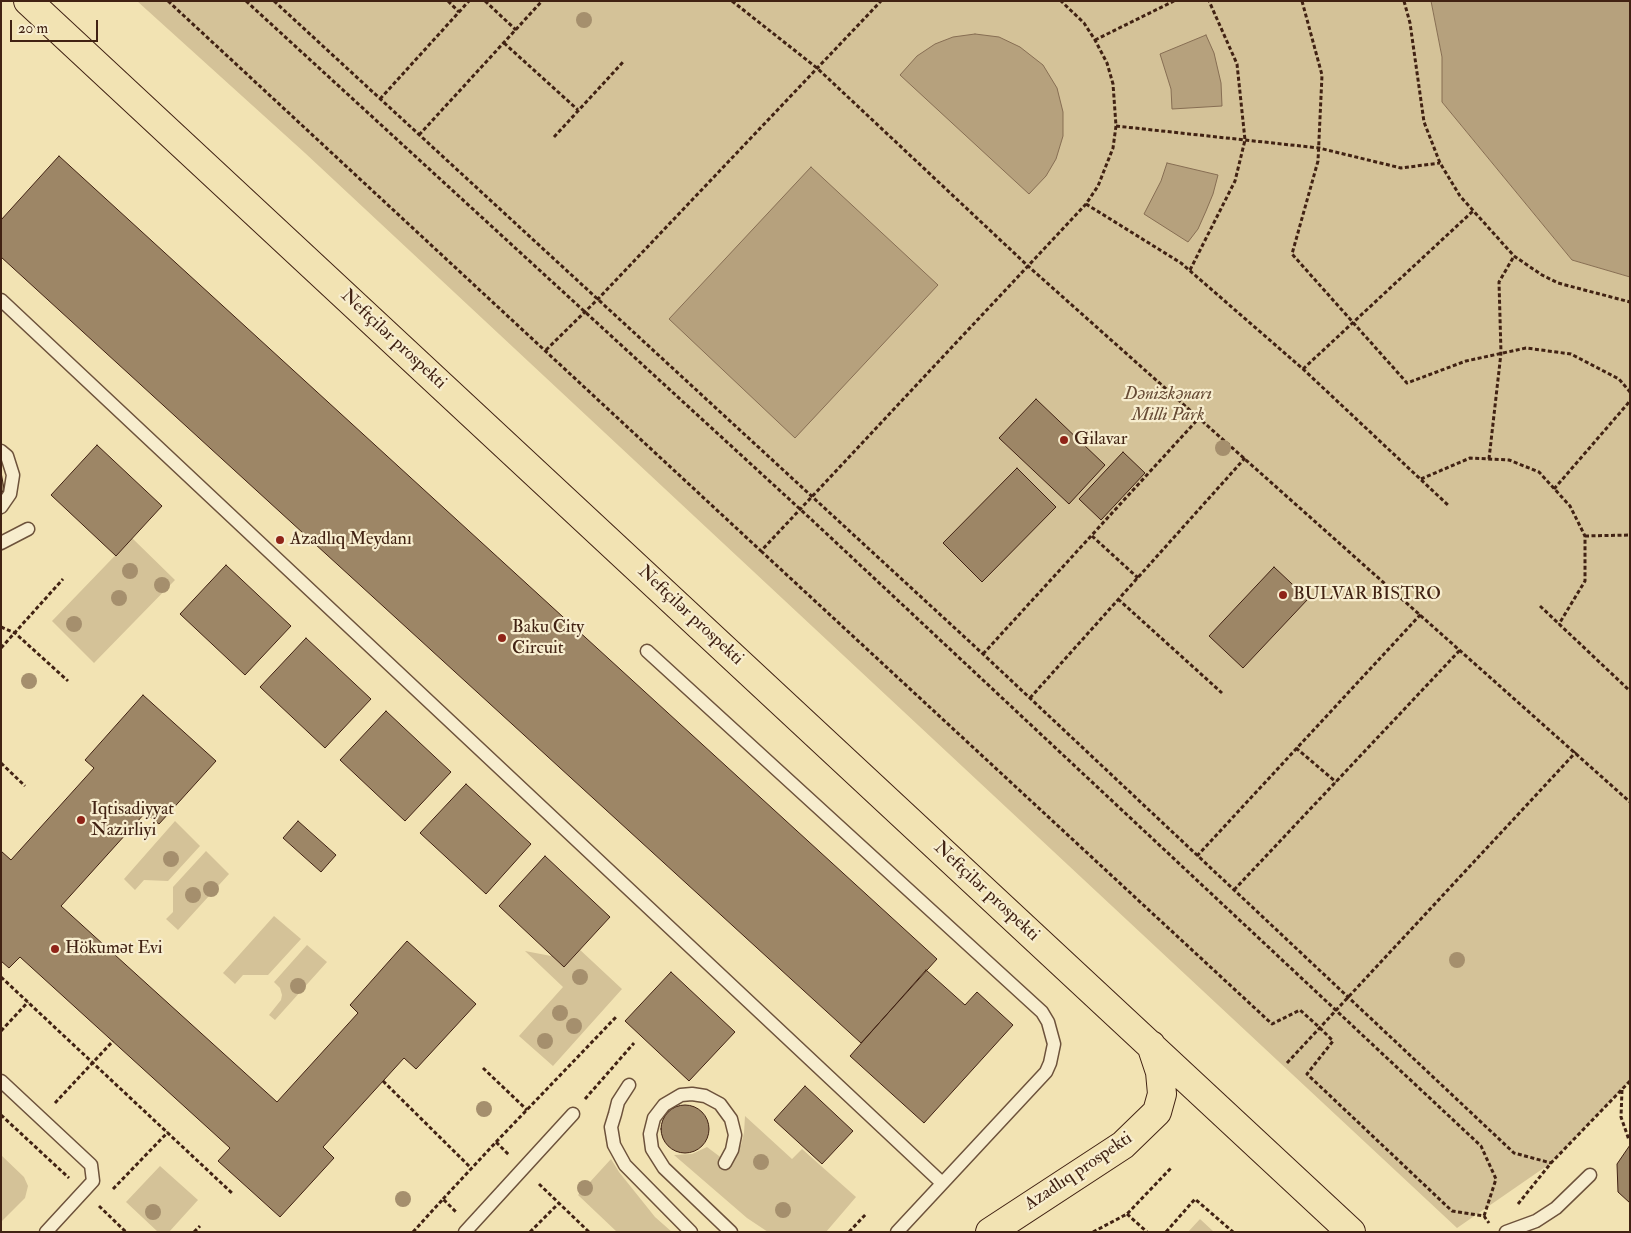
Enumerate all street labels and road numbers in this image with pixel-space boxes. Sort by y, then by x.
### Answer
street label: Neftçilər prospekti [336,286,450,394]
street label: Neftçilər prospekti [633,562,747,670]
street label: Neftçilər prospekti [929,838,1043,946]
street label: Azadlıq prospekti [1021,1128,1137,1216]

